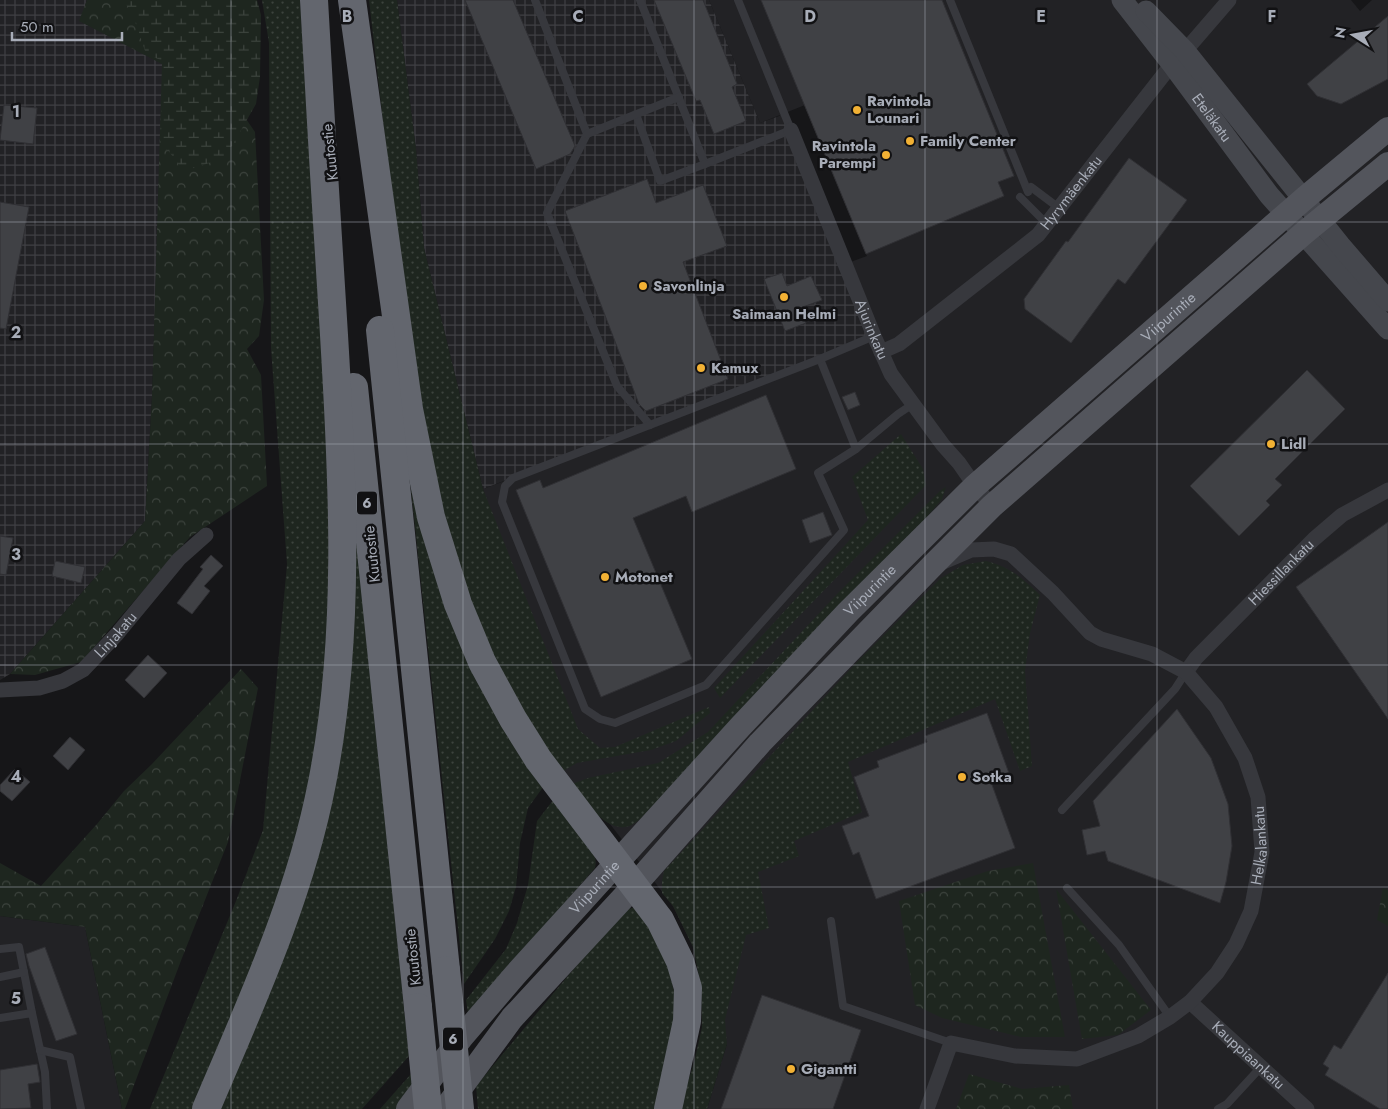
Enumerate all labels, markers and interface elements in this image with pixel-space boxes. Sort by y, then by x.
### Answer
text: B [342,5,352,28]
text: C [572,5,584,28]
text: D [804,5,816,28]
text: E [1036,5,1046,28]
text: F [1268,5,1276,28]
scale bar [12,10,122,42]
north arrow [1328,10,1378,60]
text: 50 m [20,16,54,38]
text: N [1329,25,1351,40]
street label: Eteläkatu [1186,89,1237,147]
place label: Ravintola Lounari [867,90,931,129]
text: 1 [12,100,20,123]
marker: Ravintola Lounari [851,104,863,116]
street label: Kuutostie [316,122,344,181]
place label: Family Center [920,130,1017,152]
place label: Ravintola Parempi [812,135,876,174]
marker: Family Center [904,135,916,147]
marker: Ravintola Parempi [880,149,892,161]
street label: Hyrymäenkatu [1035,151,1107,235]
place label: Savonlinja [653,275,725,297]
marker: Savonlinja [637,280,649,292]
street label: Viipurintie [1136,287,1201,347]
marker: Saimaan Helmi [778,291,790,303]
street label: Ajurinkatu [849,296,894,363]
place label: Saimaan Helmi [732,303,836,325]
text: 2 [11,321,21,344]
place label: Kamux [711,357,758,379]
marker: Kamux [695,362,707,374]
place label: Lidl [1281,433,1306,455]
marker: Lidl [1265,438,1277,450]
road number: 6 [357,492,377,514]
street label: Kuutostie [358,524,386,583]
street label: Hiessillankatu [1243,534,1319,610]
text: 3 [11,543,21,566]
street label: Viipurintie [839,559,901,621]
place label: Motonet [615,566,673,588]
marker: Motonet [599,571,611,583]
street label: Linjakatu [89,607,142,663]
text: 4 [10,765,22,788]
place label: Sotka [972,766,1012,788]
marker: Sotka [956,771,968,783]
street label: Helkalankatu [1245,805,1273,887]
street label: Viipurintie [564,855,625,919]
street label: Kuutostie [399,927,427,986]
text: 5 [11,987,21,1010]
street label: Kauppiaankatu [1207,1016,1290,1095]
road number: 6 [443,1028,463,1050]
place label: Gigantti [801,1058,857,1080]
marker: Gigantti [785,1063,797,1075]

